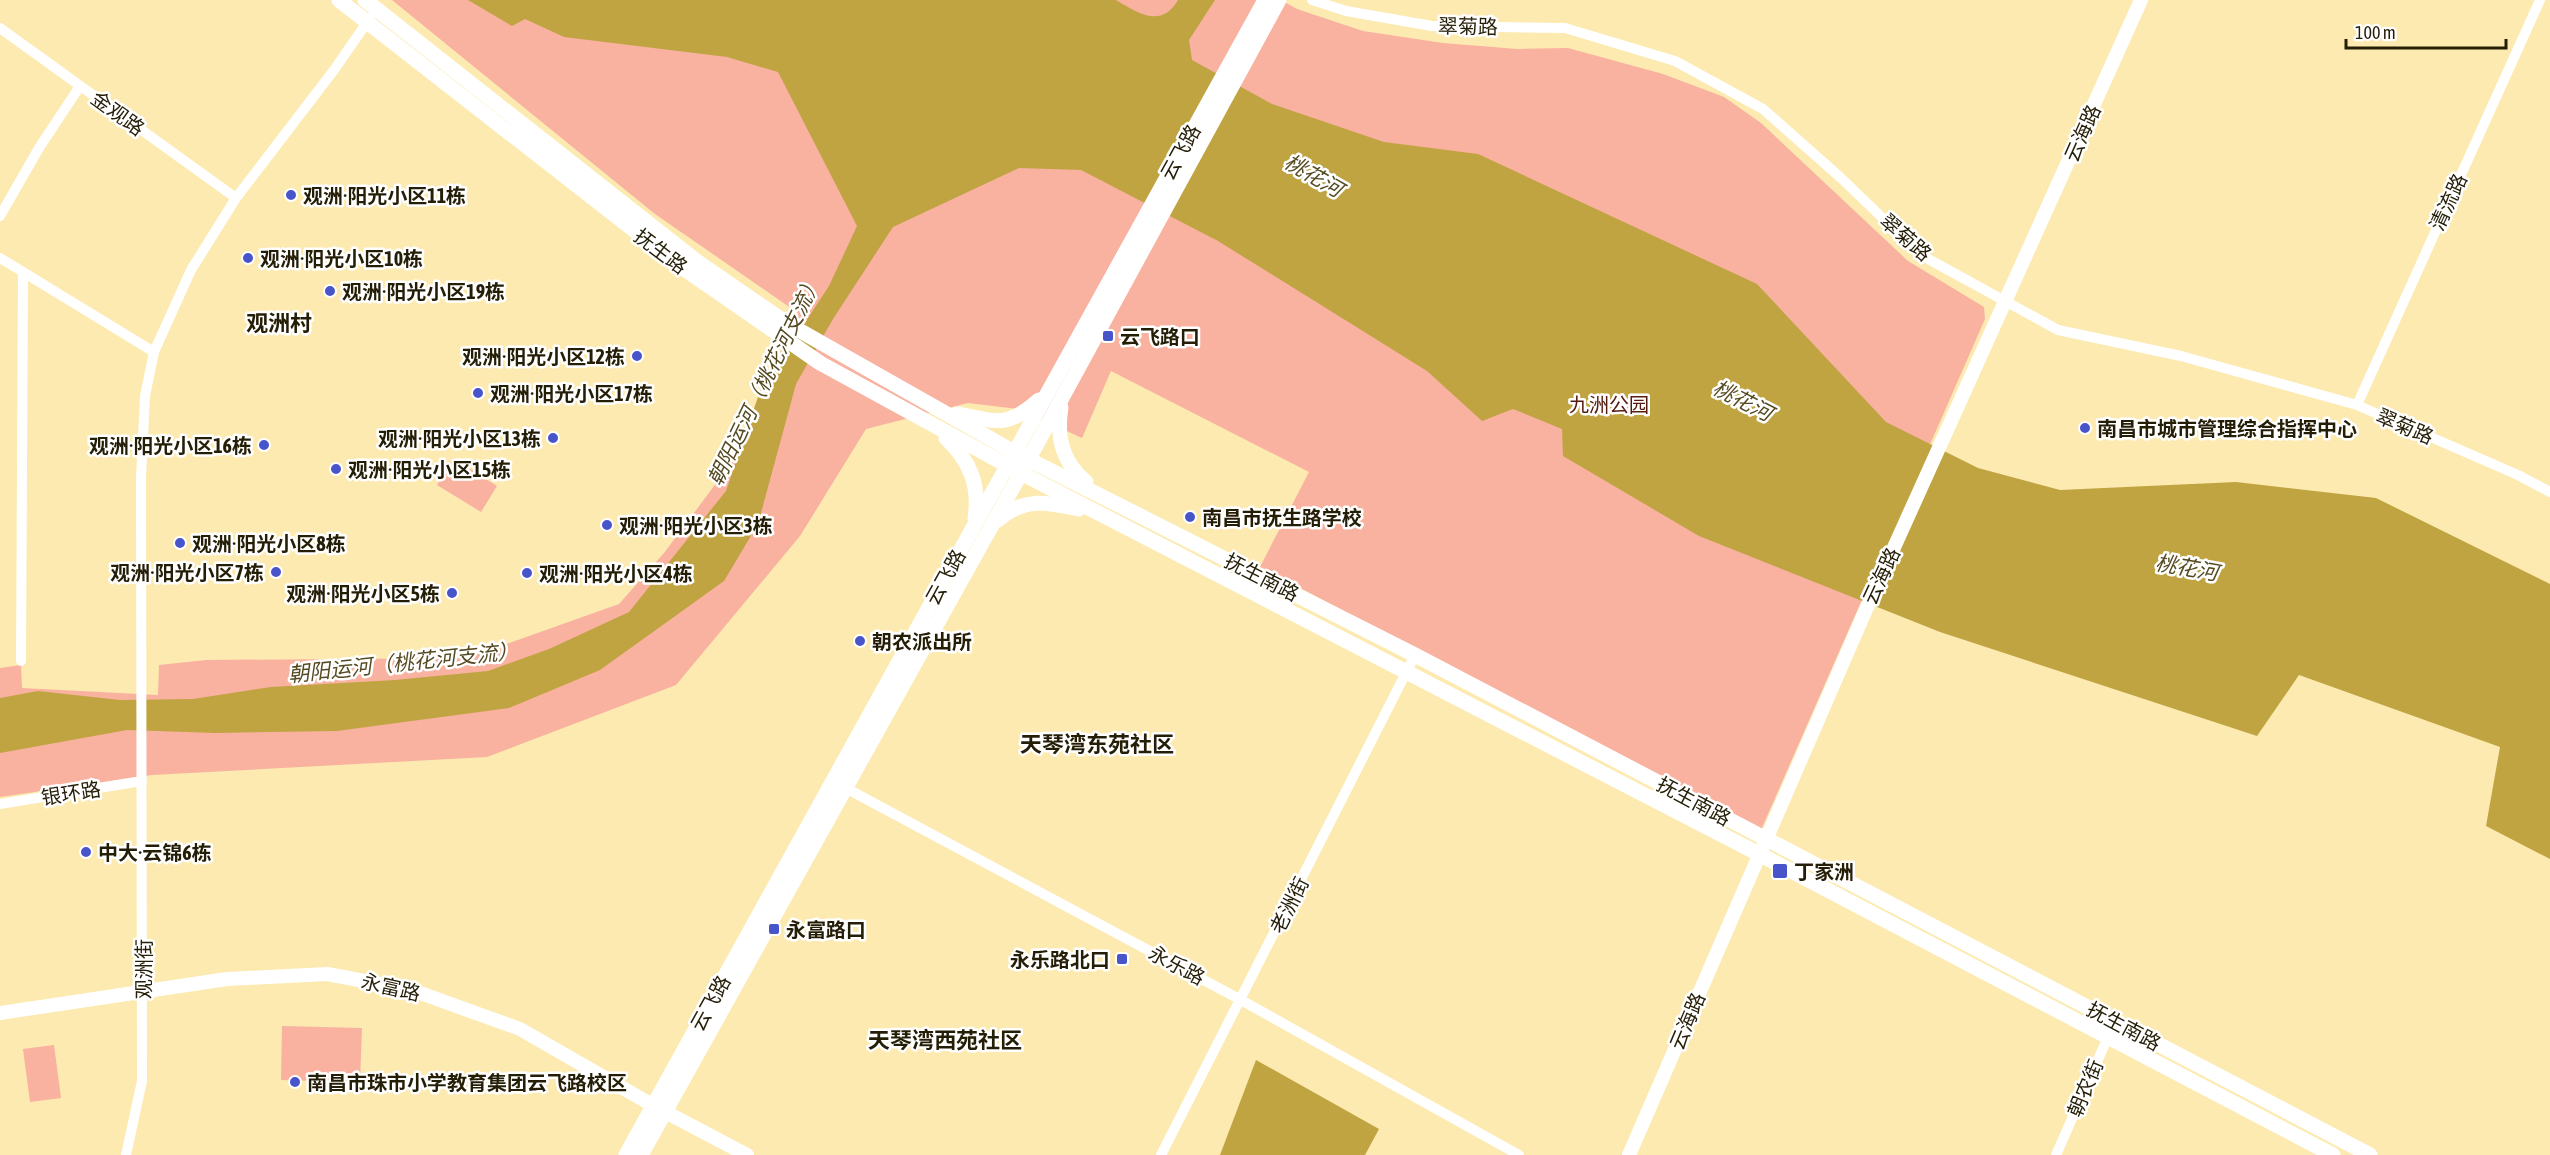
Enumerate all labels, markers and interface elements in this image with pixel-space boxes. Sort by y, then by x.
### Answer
scale bar [2346,12,2506,50]
street label: 翠菊路 [1438,14,1498,38]
text: 100 m [2355,22,2396,43]
street label: 金观路 [87,86,149,140]
street label: 云海路 [2059,101,2105,165]
street label: 云飞路 [1155,120,1205,184]
water label: 桃花河 [1281,149,1351,203]
street label: 清流路 [2425,170,2471,234]
place label: 观洲·阳光小区11栋 [303,184,466,207]
marker: 观洲·阳光小区11栋 [284,188,298,202]
street label: 翠菊路 [1876,209,1936,265]
street label: 抚生路 [630,224,692,278]
place label: 观洲·阳光小区10栋 [260,247,423,270]
marker: 观洲·阳光小区10栋 [241,251,255,265]
water label: 朝阳运河（桃花河支流） [703,271,825,489]
place label: 观洲·阳光小区19栋 [342,280,505,303]
marker: 观洲·阳光小区19栋 [323,284,337,298]
district label: 观洲村 [246,310,312,336]
place label: 云飞路口 [1120,325,1200,348]
marker: 云飞路口 [1101,329,1115,343]
place label: 观洲·阳光小区12栋 [462,345,625,368]
marker: 观洲·阳光小区12栋 [630,349,644,363]
water label: 桃花河 [1709,375,1780,427]
place label: 观洲·阳光小区17栋 [490,382,653,405]
marker: 观洲·阳光小区17栋 [471,386,485,400]
park label: 九洲公园 [1569,393,1649,416]
street label: 翠菊路 [2373,404,2437,448]
place label: 南昌市城市管理综合指挥中心 [2097,417,2357,440]
marker: 南昌市城市管理综合指挥中心 [2078,421,2092,435]
place label: 观洲·阳光小区13栋 [378,427,541,450]
marker: 观洲·阳光小区13栋 [546,431,560,445]
place label: 观洲·阳光小区16栋 [89,434,252,457]
marker: 观洲·阳光小区16栋 [257,438,271,452]
place label: 观洲·阳光小区15栋 [348,458,511,481]
marker: 观洲·阳光小区15栋 [329,462,343,476]
place label: 南昌市抚生路学校 [1202,506,1362,529]
marker: 南昌市抚生路学校 [1183,510,1197,524]
place label: 观洲·阳光小区3栋 [619,514,773,537]
marker: 观洲·阳光小区3栋 [600,518,614,532]
place label: 观洲·阳光小区8栋 [192,532,346,555]
marker: 观洲·阳光小区8栋 [173,536,187,550]
street label: 云海路 [1858,544,1904,608]
street label: 云飞路 [920,545,970,609]
street label: 抚生南路 [1221,549,1303,605]
water label: 桃花河 [2154,550,2224,585]
place label: 观洲·阳光小区7栋 [110,561,264,584]
place label: 观洲·阳光小区4栋 [539,562,693,585]
marker: 观洲·阳光小区7栋 [269,565,283,579]
marker: 观洲·阳光小区4栋 [520,566,534,580]
place label: 观洲·阳光小区5栋 [286,582,440,605]
marker: 观洲·阳光小区5栋 [445,586,459,600]
place label: 朝农派出所 [872,630,972,653]
marker: 朝农派出所 [853,634,867,648]
water label: 朝阳运河（桃花河支流） [287,638,519,686]
district label: 天琴湾东苑社区 [1020,731,1174,757]
street label: 抚生南路 [1653,772,1735,830]
street label: 银环路 [40,777,102,809]
place label: 中大·云锦6栋 [98,841,212,864]
marker: 中大·云锦6栋 [79,845,93,859]
place label: 丁家洲 [1794,860,1854,883]
marker: 丁家洲 [1771,862,1789,880]
street label: 老洲街 [1265,873,1313,937]
place label: 永富路口 [786,918,866,941]
marker: 永富路口 [767,922,781,936]
street label: 观洲街 [132,939,155,999]
street label: 永乐路 [1145,941,1209,989]
place label: 永乐路北口 [1010,948,1110,971]
marker: 永乐路北口 [1115,952,1129,966]
street label: 永富路 [359,969,423,1005]
street label: 云飞路 [685,971,735,1035]
street label: 云海路 [1665,989,1709,1053]
street label: 抚生南路 [2083,997,2165,1055]
district label: 天琴湾西苑社区 [868,1027,1022,1053]
street label: 朝农街 [2063,1056,2107,1120]
place label: 南昌市珠市小学教育集团云飞路校区 [307,1071,627,1094]
marker: 南昌市珠市小学教育集团云飞路校区 [288,1075,302,1089]

